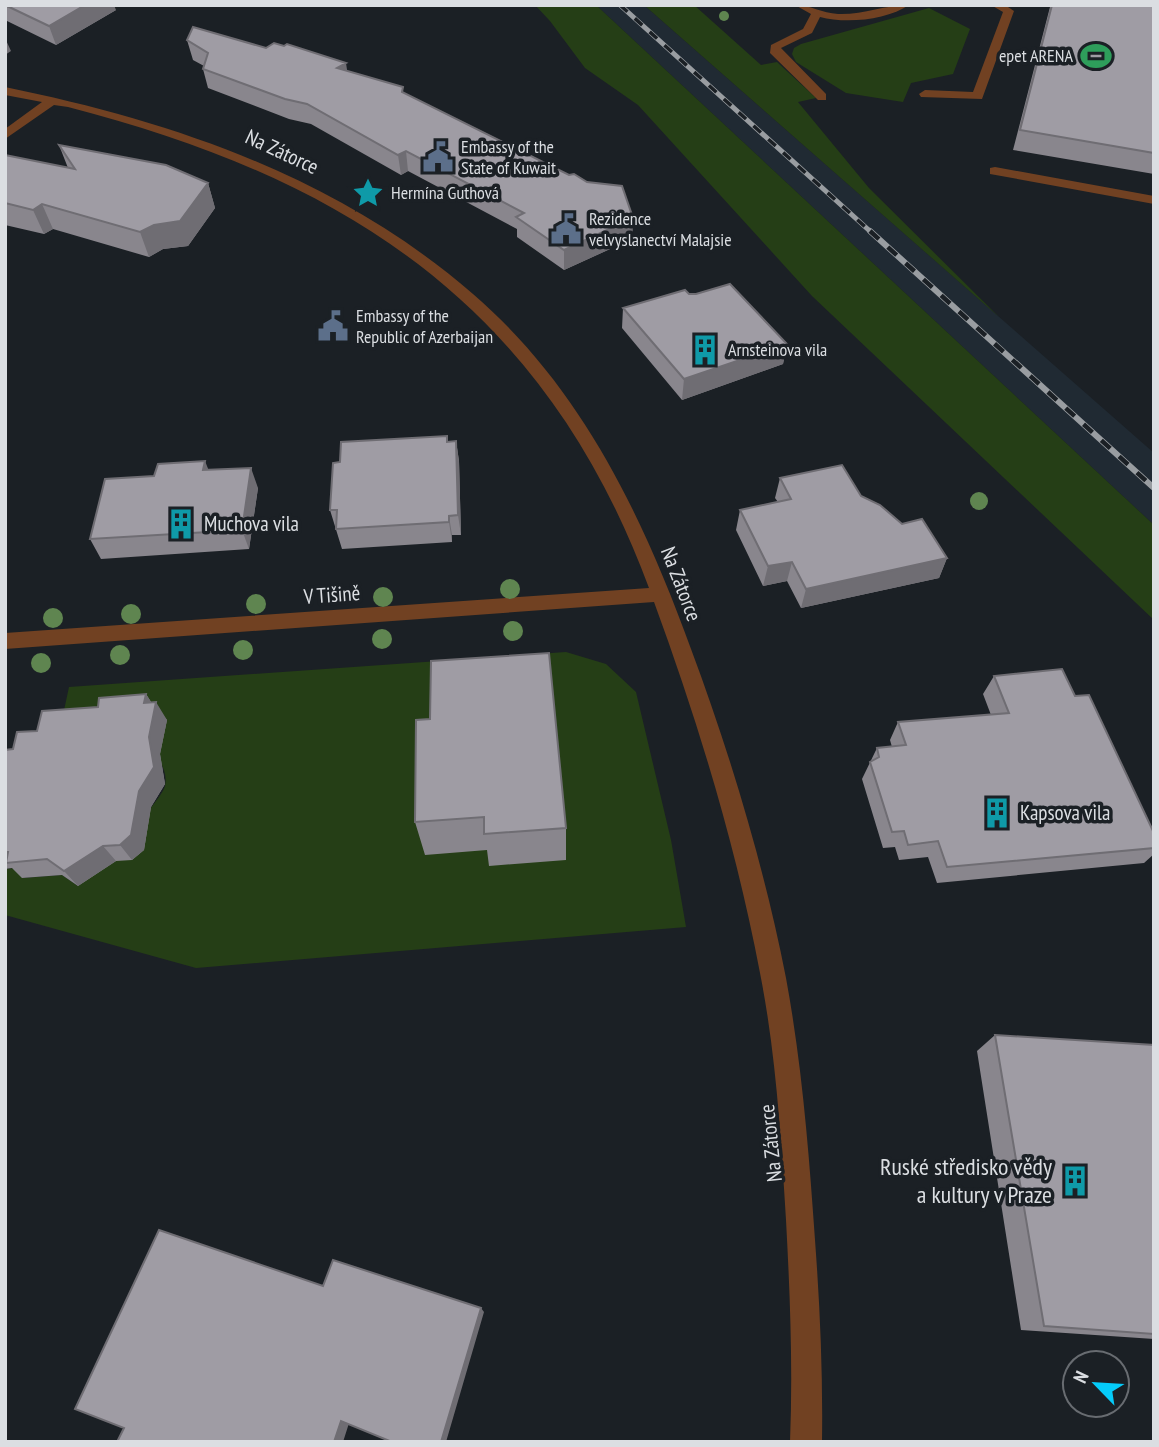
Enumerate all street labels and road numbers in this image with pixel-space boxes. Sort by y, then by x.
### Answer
street label: Na Zátorce [241,123,323,180]
street label: Na Zátorce [655,543,708,625]
street label: V Tišině [302,579,361,610]
street label: Na Zátorce [753,1103,788,1183]

